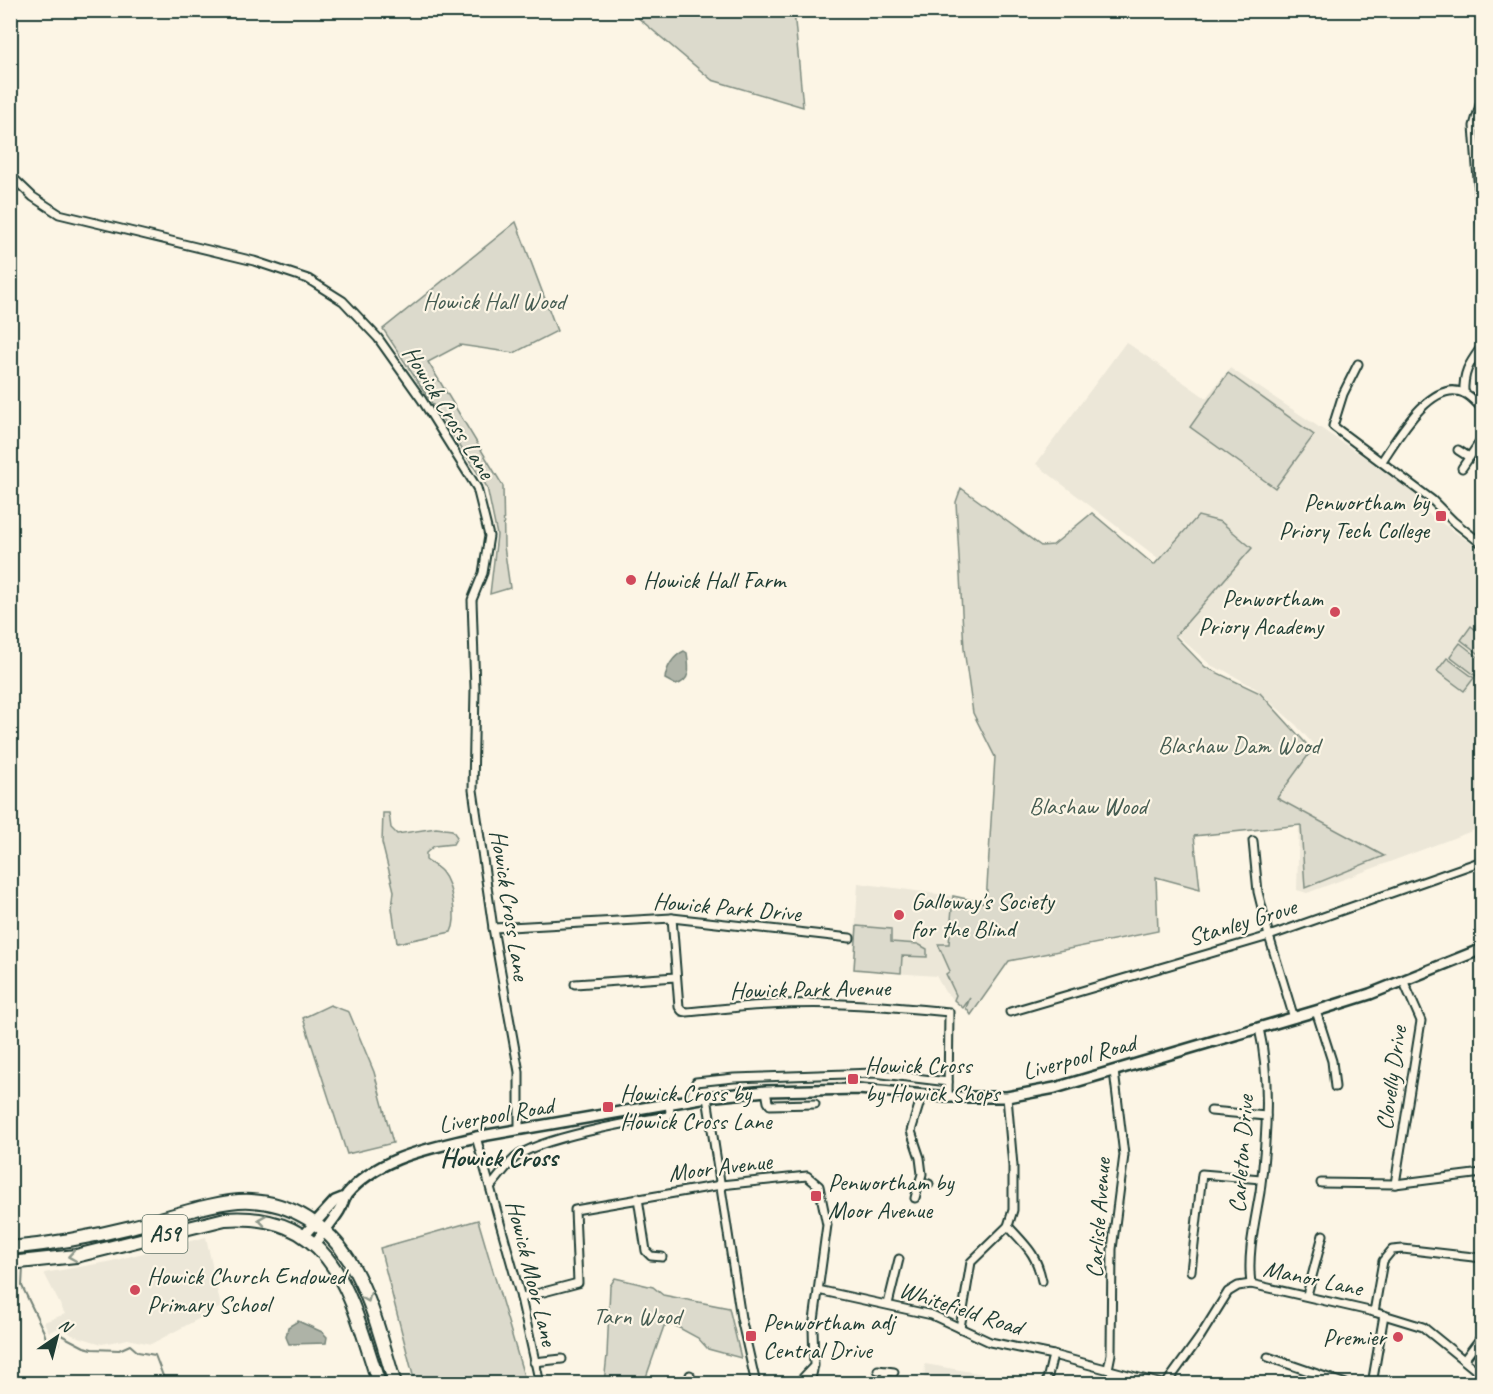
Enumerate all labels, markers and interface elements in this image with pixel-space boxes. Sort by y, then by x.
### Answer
park label: Howick Hall Wood [423,286,569,316]
street label: Howick Cross Lane [396,340,503,486]
place label: Penwortham by Priory Tech College [1279,487,1431,545]
marker: Penwortham by Priory Tech College [1434,509,1448,523]
place label: Howick Hall Farm [643,565,788,595]
marker: Howick Hall Farm [624,573,638,587]
place label: Penwortham Priory Academy [1198,583,1325,641]
marker: Penwortham Priory Academy [1328,605,1342,619]
park label: Blashaw Dam Wood [1158,730,1324,760]
park label: Blashaw Wood [1029,791,1150,821]
street label: Howick Cross Lane [483,828,537,984]
street label: Howick Park Drive [652,886,804,929]
place label: Galloway's Society for the Blind [911,886,1056,944]
street label: Stanley Grove [1184,891,1302,953]
marker: Galloway's Society for the Blind [892,908,906,922]
street label: Howick Park Avenue [730,973,893,1005]
street label: Clovelly Drive [1369,1022,1413,1132]
street label: Liverpool Road [1019,1027,1142,1086]
place label: Howick Cross by Howick Shops [865,1050,1002,1108]
marker: Howick Cross by Howick Shops [846,1072,860,1086]
place label: Howick Cross by Howick Cross Lane [620,1078,774,1136]
street label: Liverpool Road [436,1090,559,1140]
street label: Carleton Drive [1222,1092,1260,1214]
marker: Howick Cross by Howick Cross Lane [601,1100,615,1114]
district label: Howick Cross [440,1141,561,1174]
street label: Moor Avenue [667,1146,776,1188]
street label: Carlisle Avenue [1079,1155,1117,1279]
place label: Penwortham by Moor Avenue [828,1167,955,1225]
marker: Penwortham by Moor Avenue [809,1189,823,1203]
street label: Howick Moor Lane [499,1197,565,1351]
one-way arrow [258,1214,267,1226]
road number: A59 [142,1215,188,1253]
one-way arrow [68,1250,77,1262]
street label: Manor Lane [1261,1253,1367,1304]
place label: Howick Church Endowed Primary School [147,1261,349,1319]
street label: Whitefield Road [896,1274,1030,1343]
marker: Howick Church Endowed Primary School [128,1283,142,1297]
one-way arrow [360,1291,372,1302]
park label: Tarn Wood [593,1301,685,1331]
north arrow [27,1307,87,1367]
place label: Penwortham adj Central Drive [763,1307,898,1365]
text: N [55,1314,77,1338]
place label: Premier [1323,1322,1388,1352]
marker: Penwortham adj Central Drive [744,1329,758,1343]
marker: Premier [1391,1330,1405,1344]

